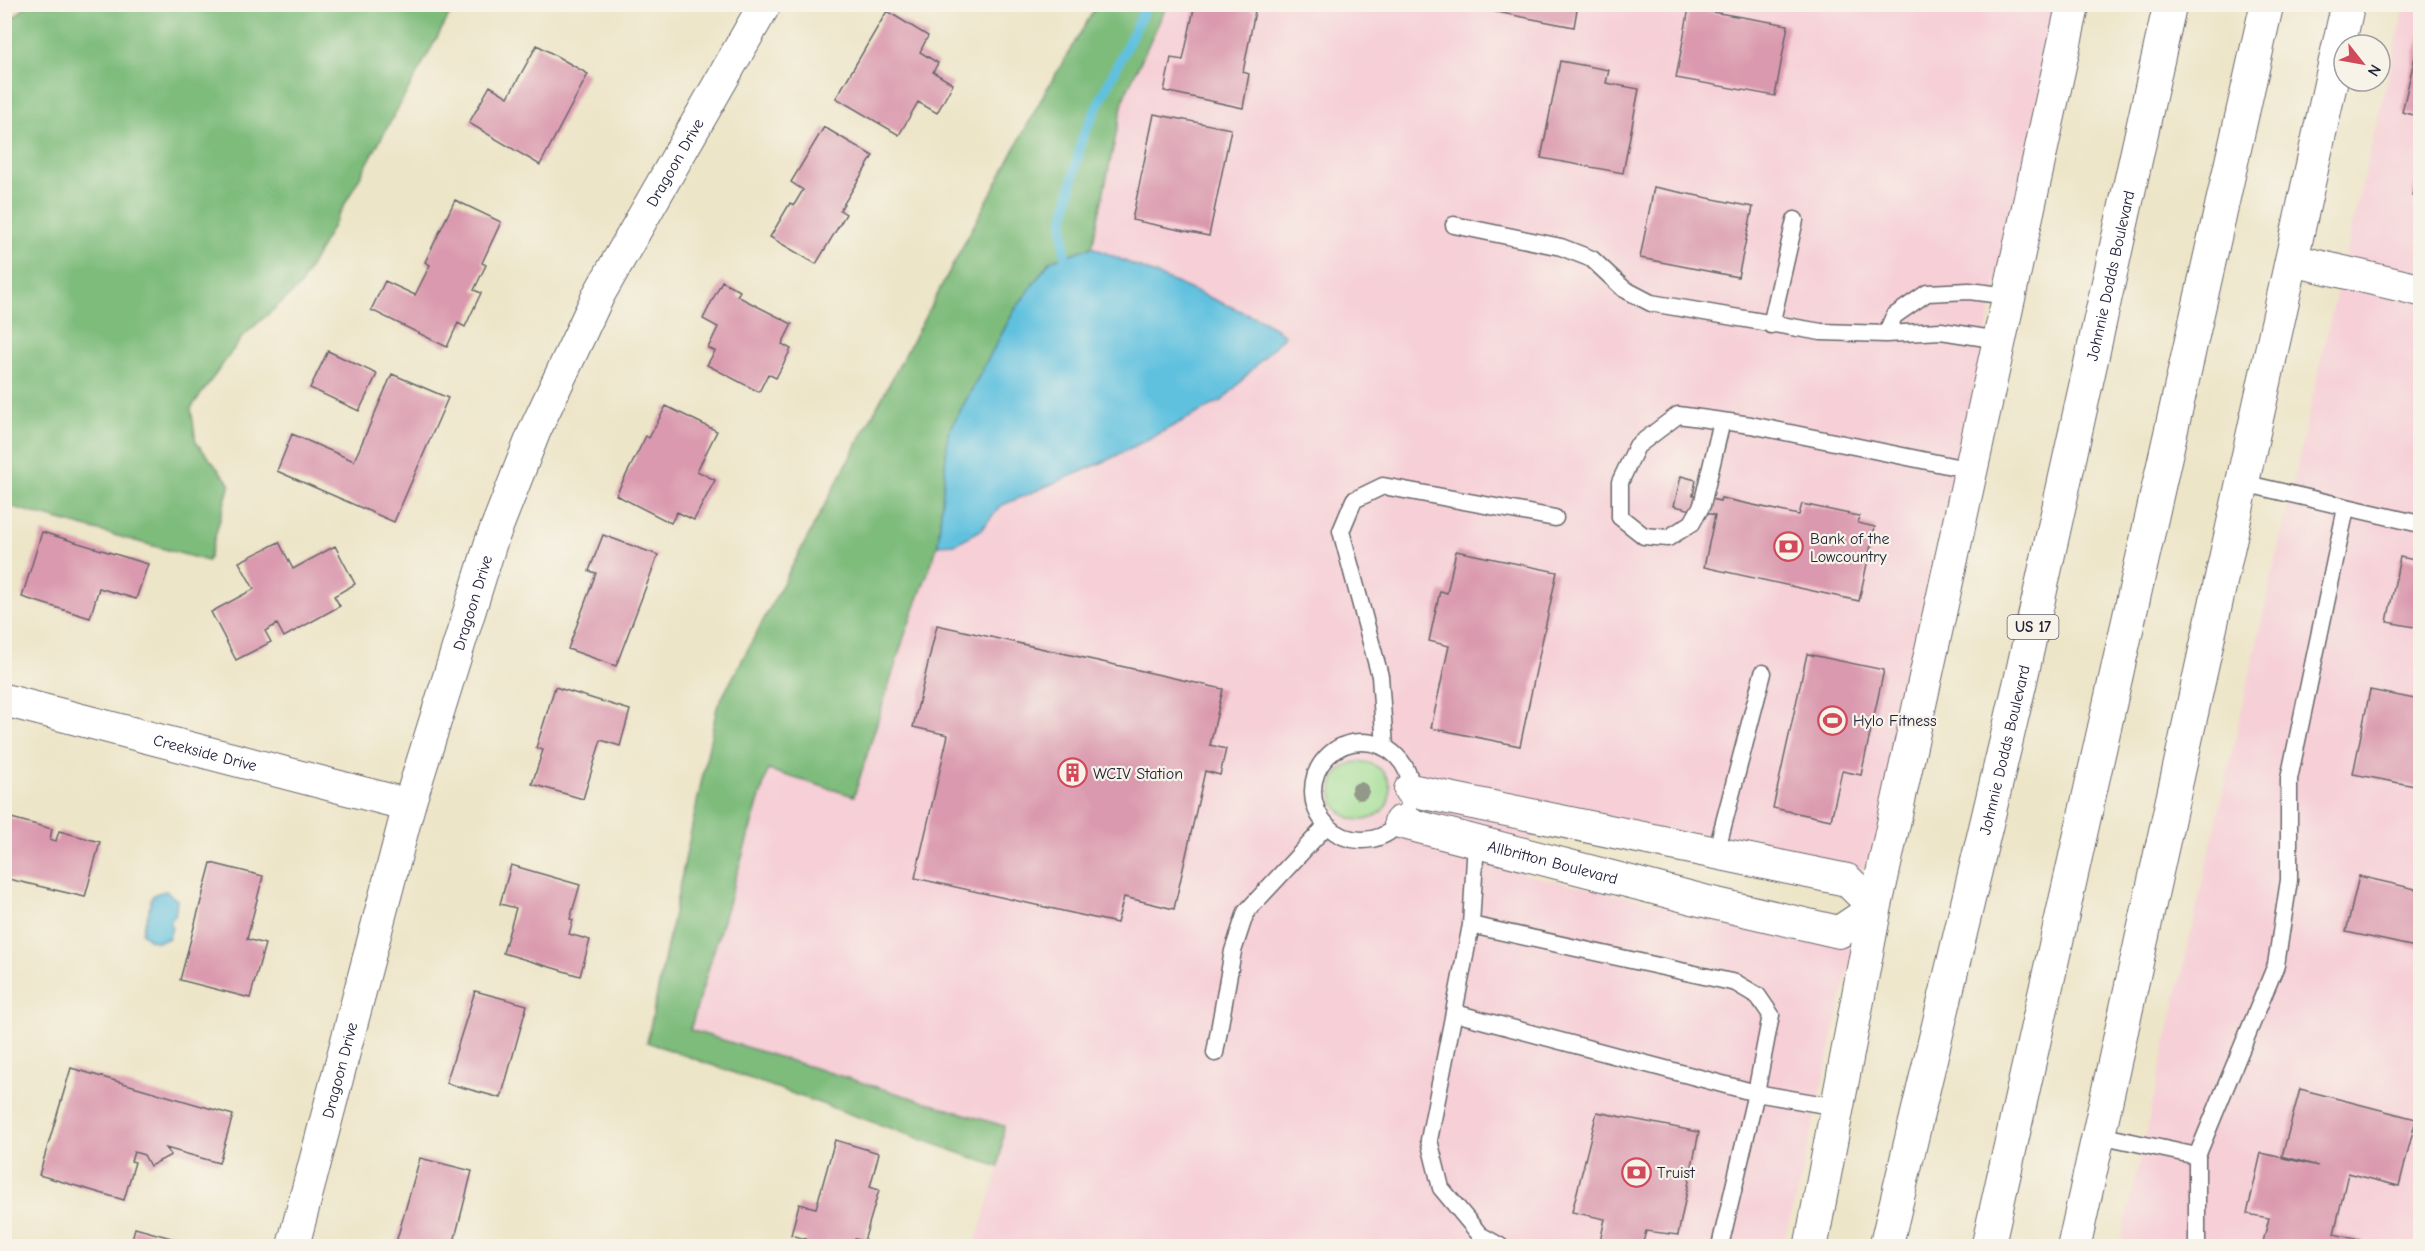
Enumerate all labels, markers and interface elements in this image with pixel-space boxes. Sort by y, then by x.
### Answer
north arrow [2332,33,2392,93]
text: N [2364,61,2384,79]
street label: Dragoon Drive [643,115,708,210]
street label: Johnnie Dodds Boulevard [2083,189,2139,363]
place label: Bank of the Lowcountry [1810,530,1890,566]
bank icon: Bank of the Lowcountry [1773,531,1805,563]
street label: Dragoon Drive [450,553,496,653]
road number: US 17 [2008,615,2058,639]
street label: Johnnie Dodds Boulevard [1976,664,2034,837]
sports icon: Hylo Fitness [1816,704,1848,736]
place label: Hylo Fitness [1853,712,1937,730]
street label: Creekside Drive [151,731,259,775]
building icon: WCIV Station [1056,757,1088,789]
place label: WCIV Station [1093,765,1183,783]
street label: Allbritton Boulevard [1486,837,1619,888]
street label: Dragoon Drive [319,1020,362,1120]
bank icon: Truist [1620,1156,1652,1188]
place label: Truist [1657,1164,1695,1182]

